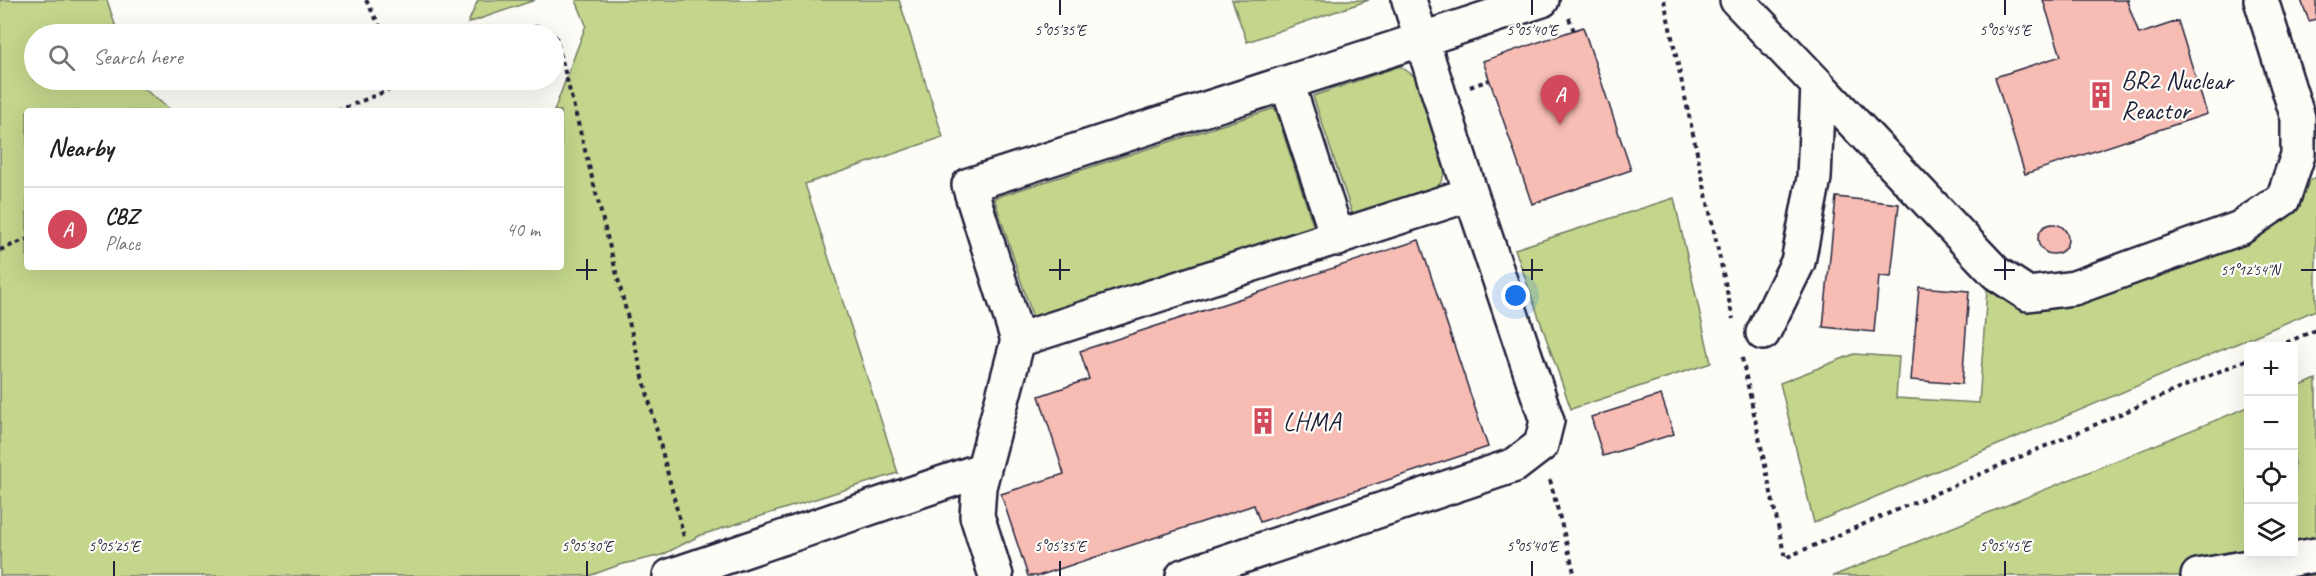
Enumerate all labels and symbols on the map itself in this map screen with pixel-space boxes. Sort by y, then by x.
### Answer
text: 5°05'35"E [1034,21,1088,40]
text: 5°05'40"E [1506,21,1560,40]
text: 5°05'45"E [1979,21,2033,40]
place label: BR2 Nuclear Reactor [2121,64,2235,127]
pin: A [1540,76,1580,125]
building icon: BR2 Nuclear Reactor [2086,80,2116,110]
text: 51°12'54"N [2220,261,2283,280]
your location [1501,281,1530,310]
place label: LHMA [1283,405,1342,438]
building icon: LHMA [1248,406,1278,436]
text: 5°05'25"E [88,537,142,556]
text: 5°05'30"E [561,537,615,556]
text: 5°05'35"E [1034,537,1088,556]
text: 5°05'40"E [1506,537,1560,556]
text: 5°05'45"E [1979,537,2033,556]

